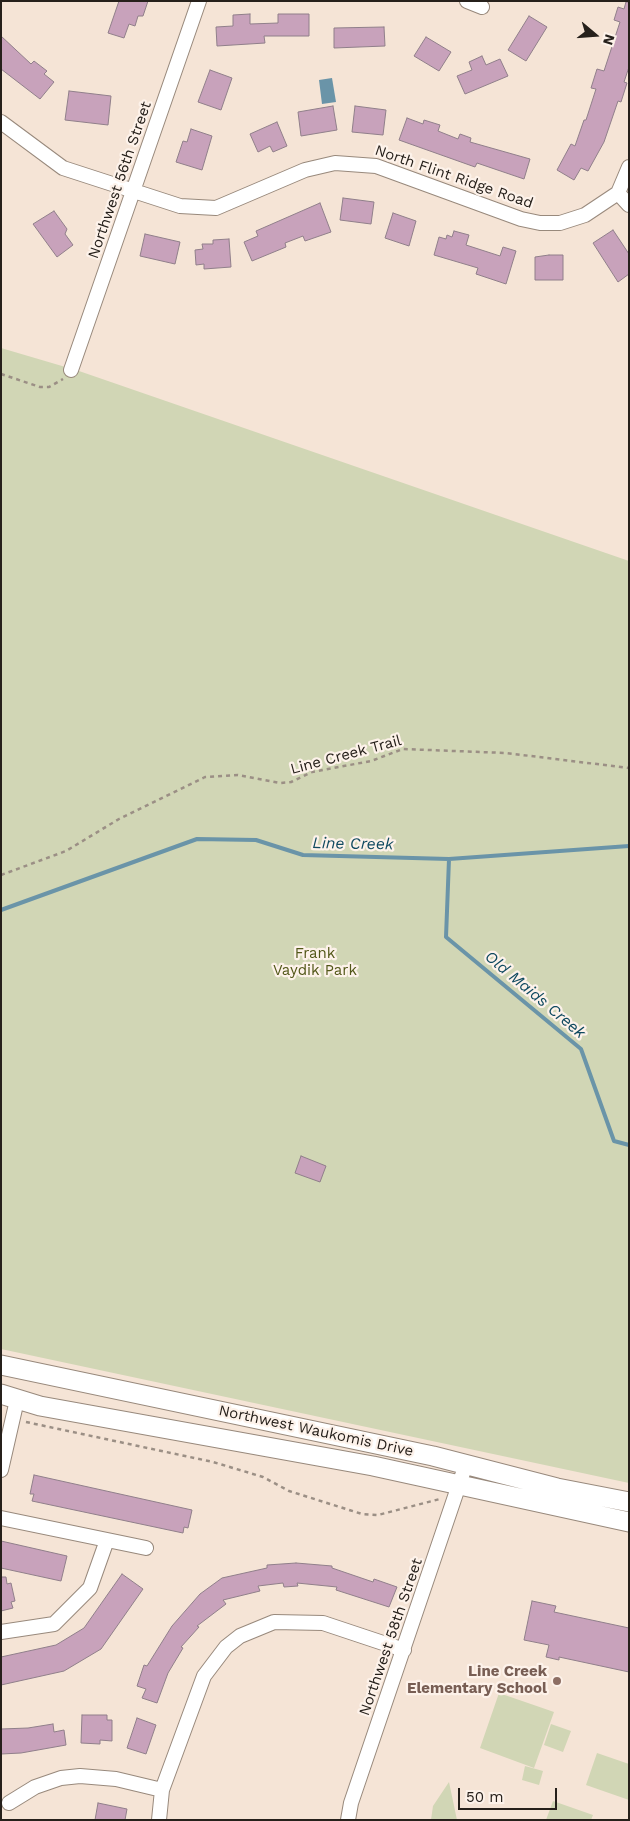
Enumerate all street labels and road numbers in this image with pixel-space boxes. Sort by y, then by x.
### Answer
street label: Northwest 56th Street [85,99,155,261]
street label: North Flint Ridge Road [372,141,536,213]
street label: Line Creek Trail [289,732,403,778]
street label: Northwest Waukomis Drive [217,1402,415,1460]
street label: Northwest 58th Street [356,1556,426,1718]

